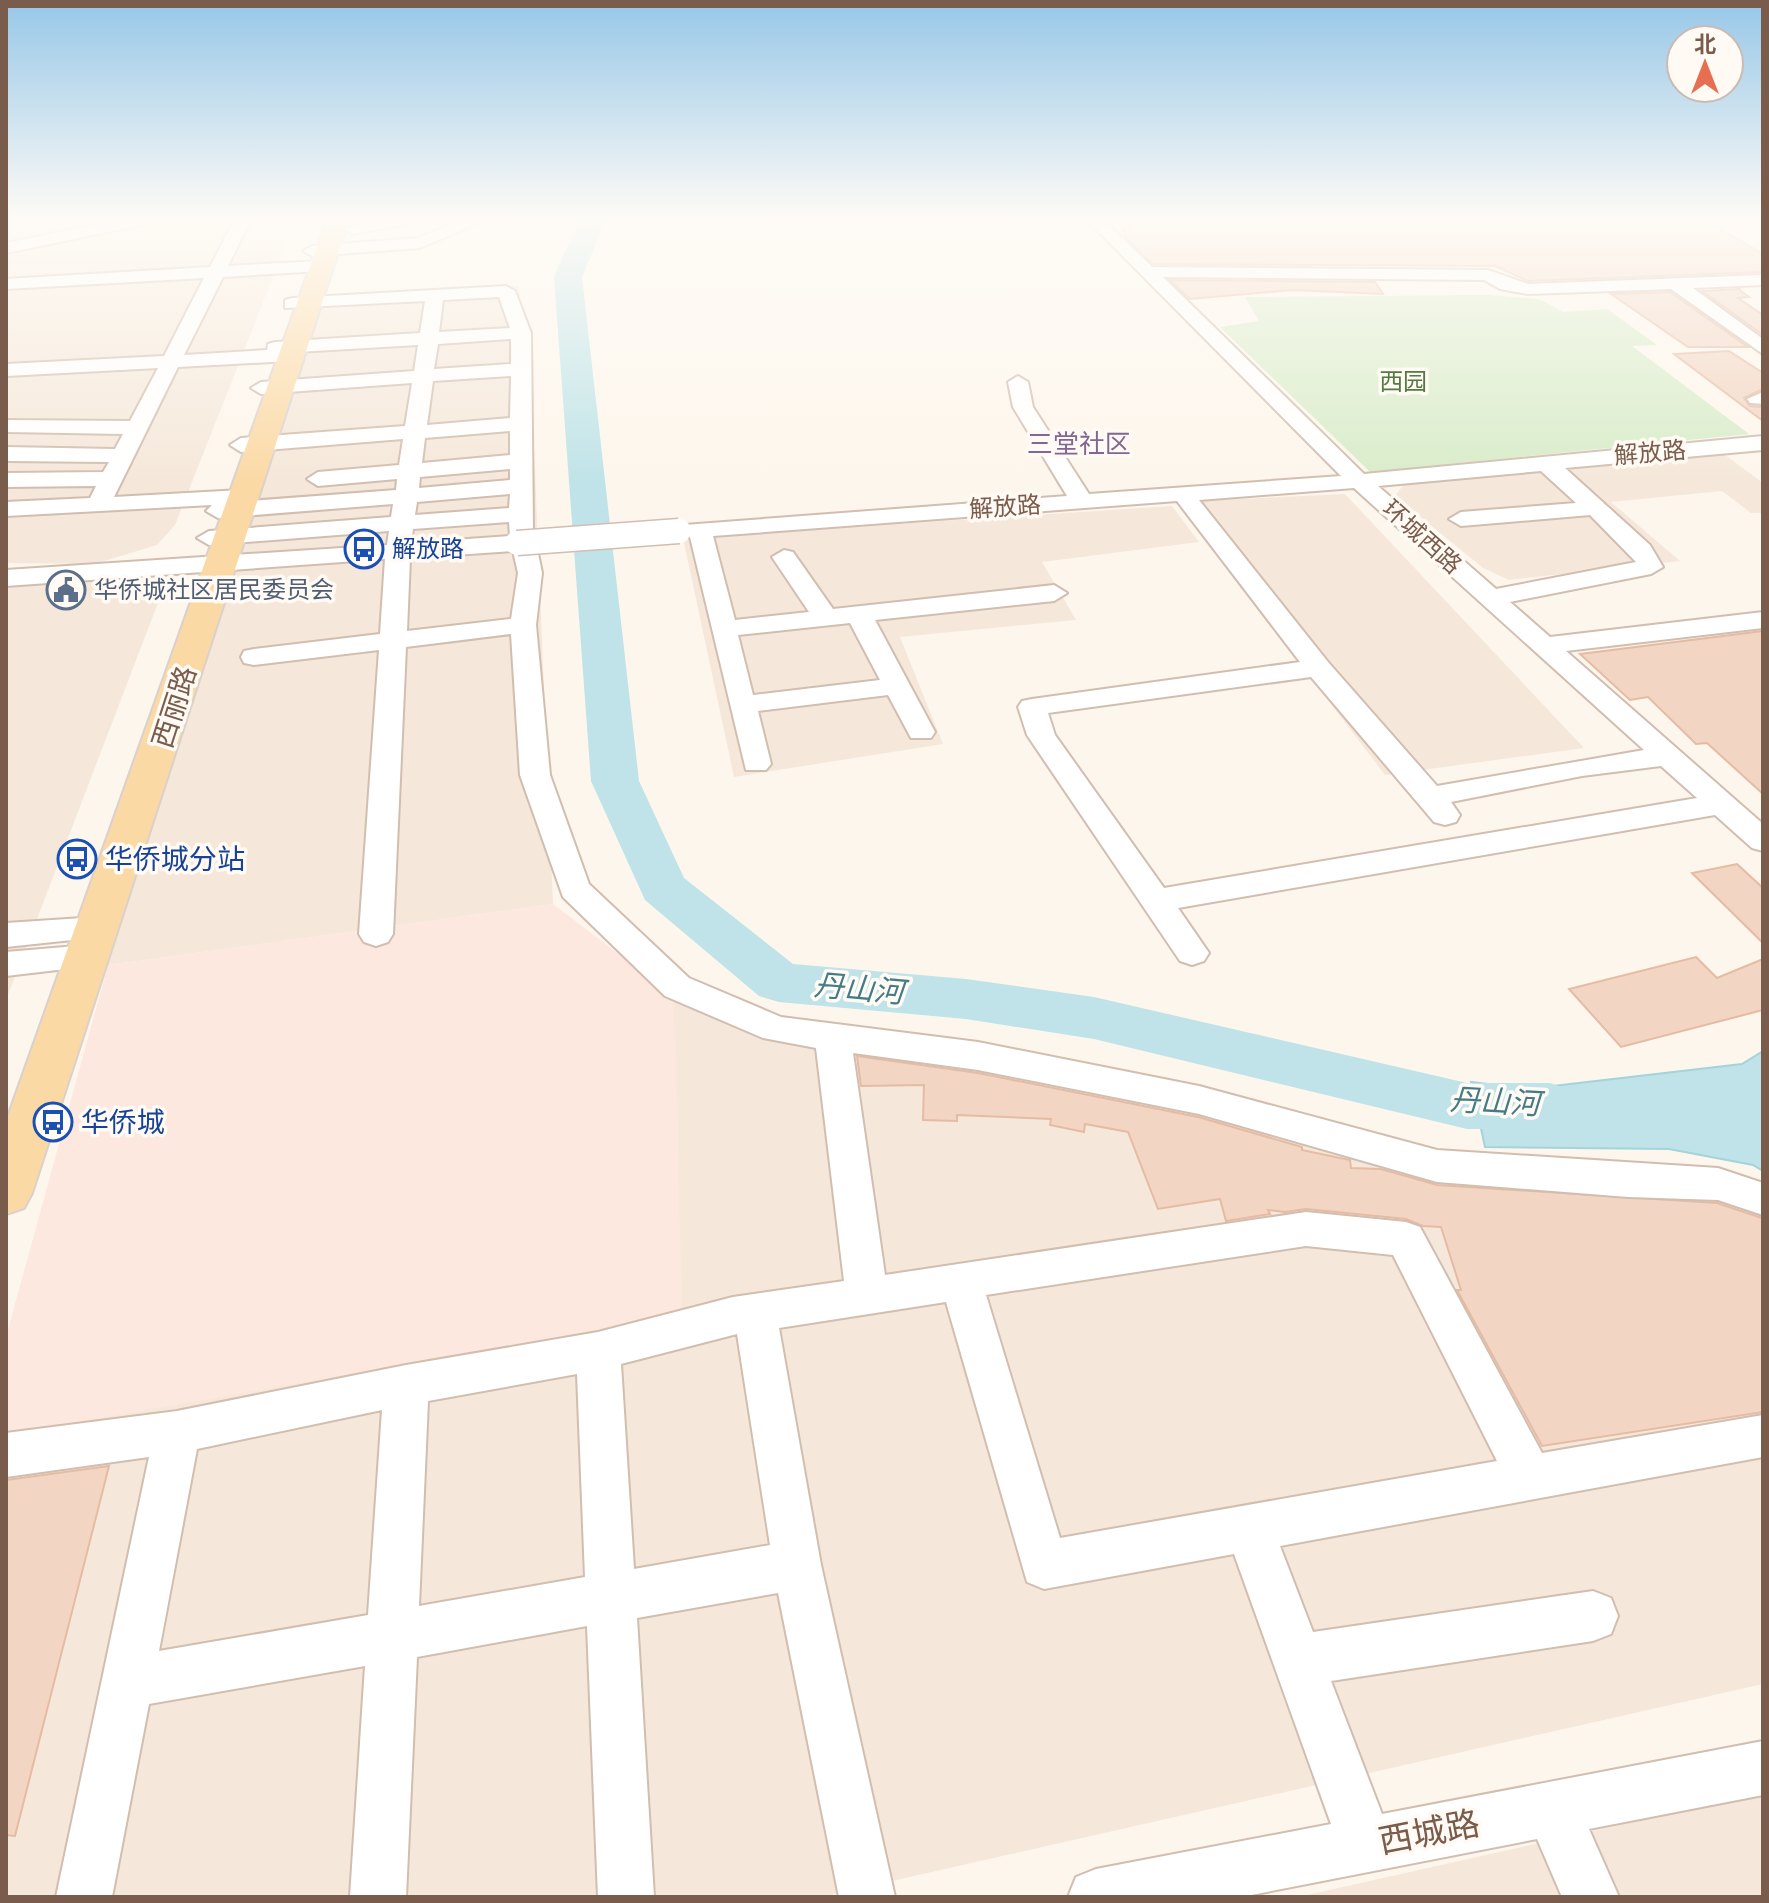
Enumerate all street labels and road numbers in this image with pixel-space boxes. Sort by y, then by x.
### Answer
street label: 解放路 [1613,433,1687,471]
street label: 解放路 [968,488,1042,524]
street label: 环城西路 [1376,492,1469,580]
street label: 西丽路 [143,661,205,753]
street label: 西城路 [1375,1800,1483,1864]

